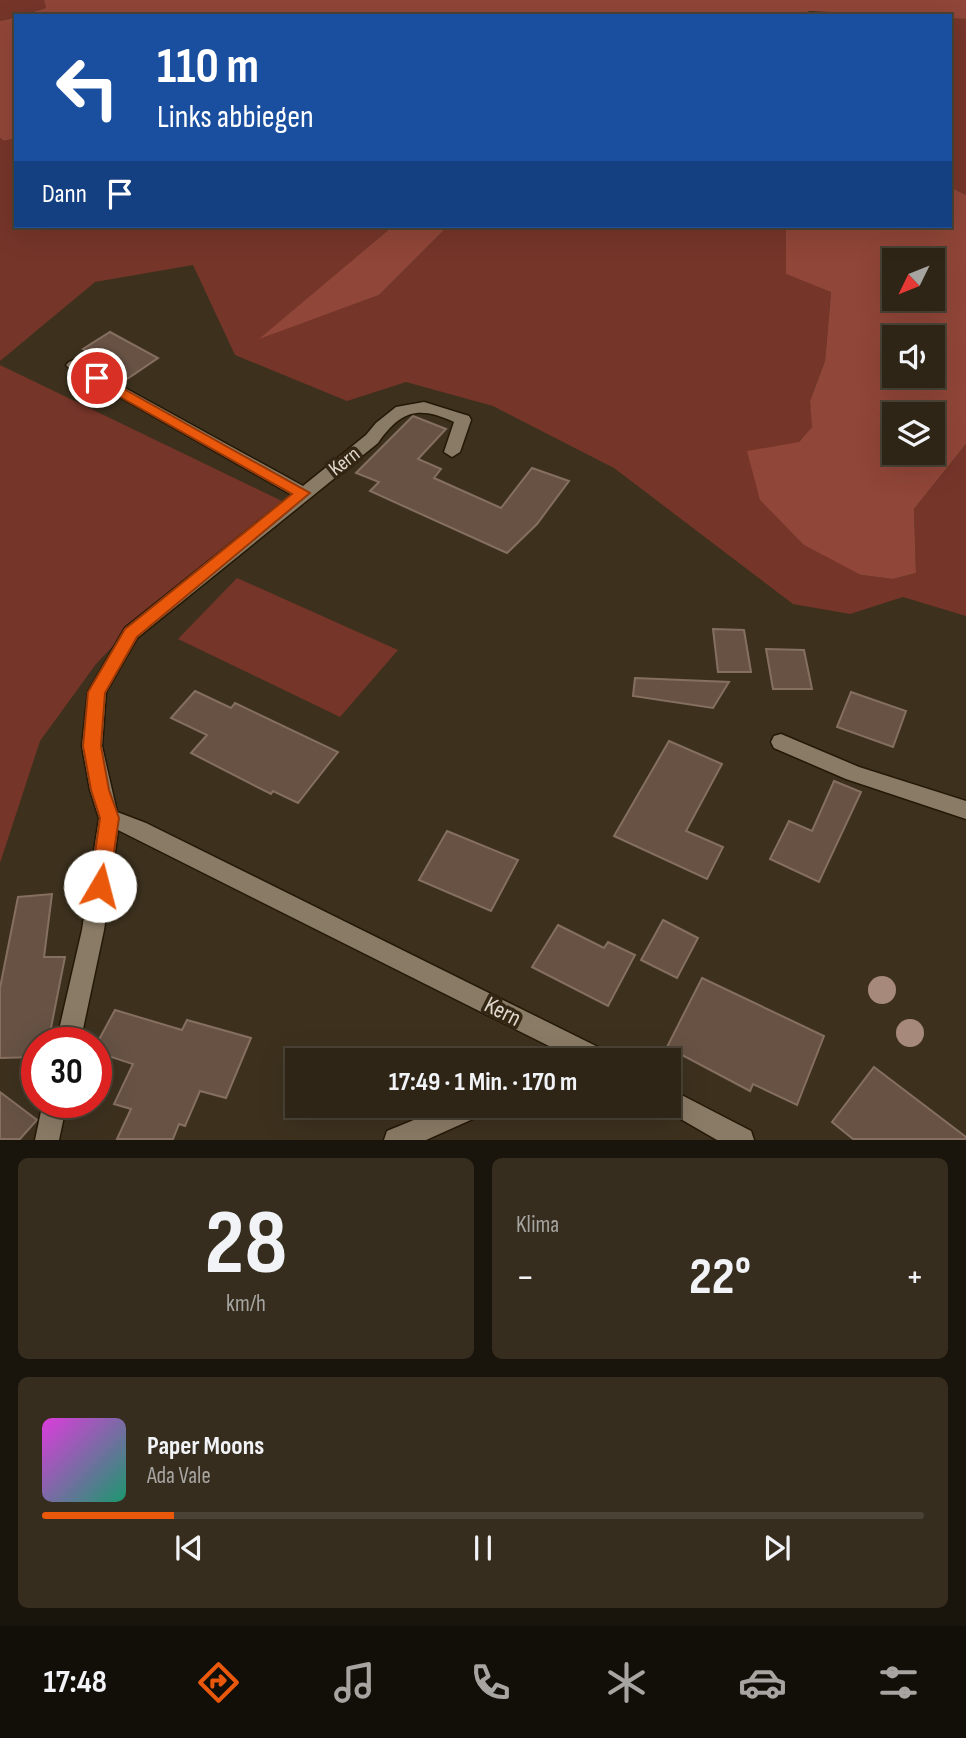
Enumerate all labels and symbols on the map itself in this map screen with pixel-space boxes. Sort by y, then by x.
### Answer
north arrow [882,248,945,312]
pin [67,348,127,408]
street label: Kern [324,442,365,481]
position arrow [63,849,137,923]
street label: Kern [480,990,526,1033]
speed limit sign: 30 [21,1027,112,1118]

